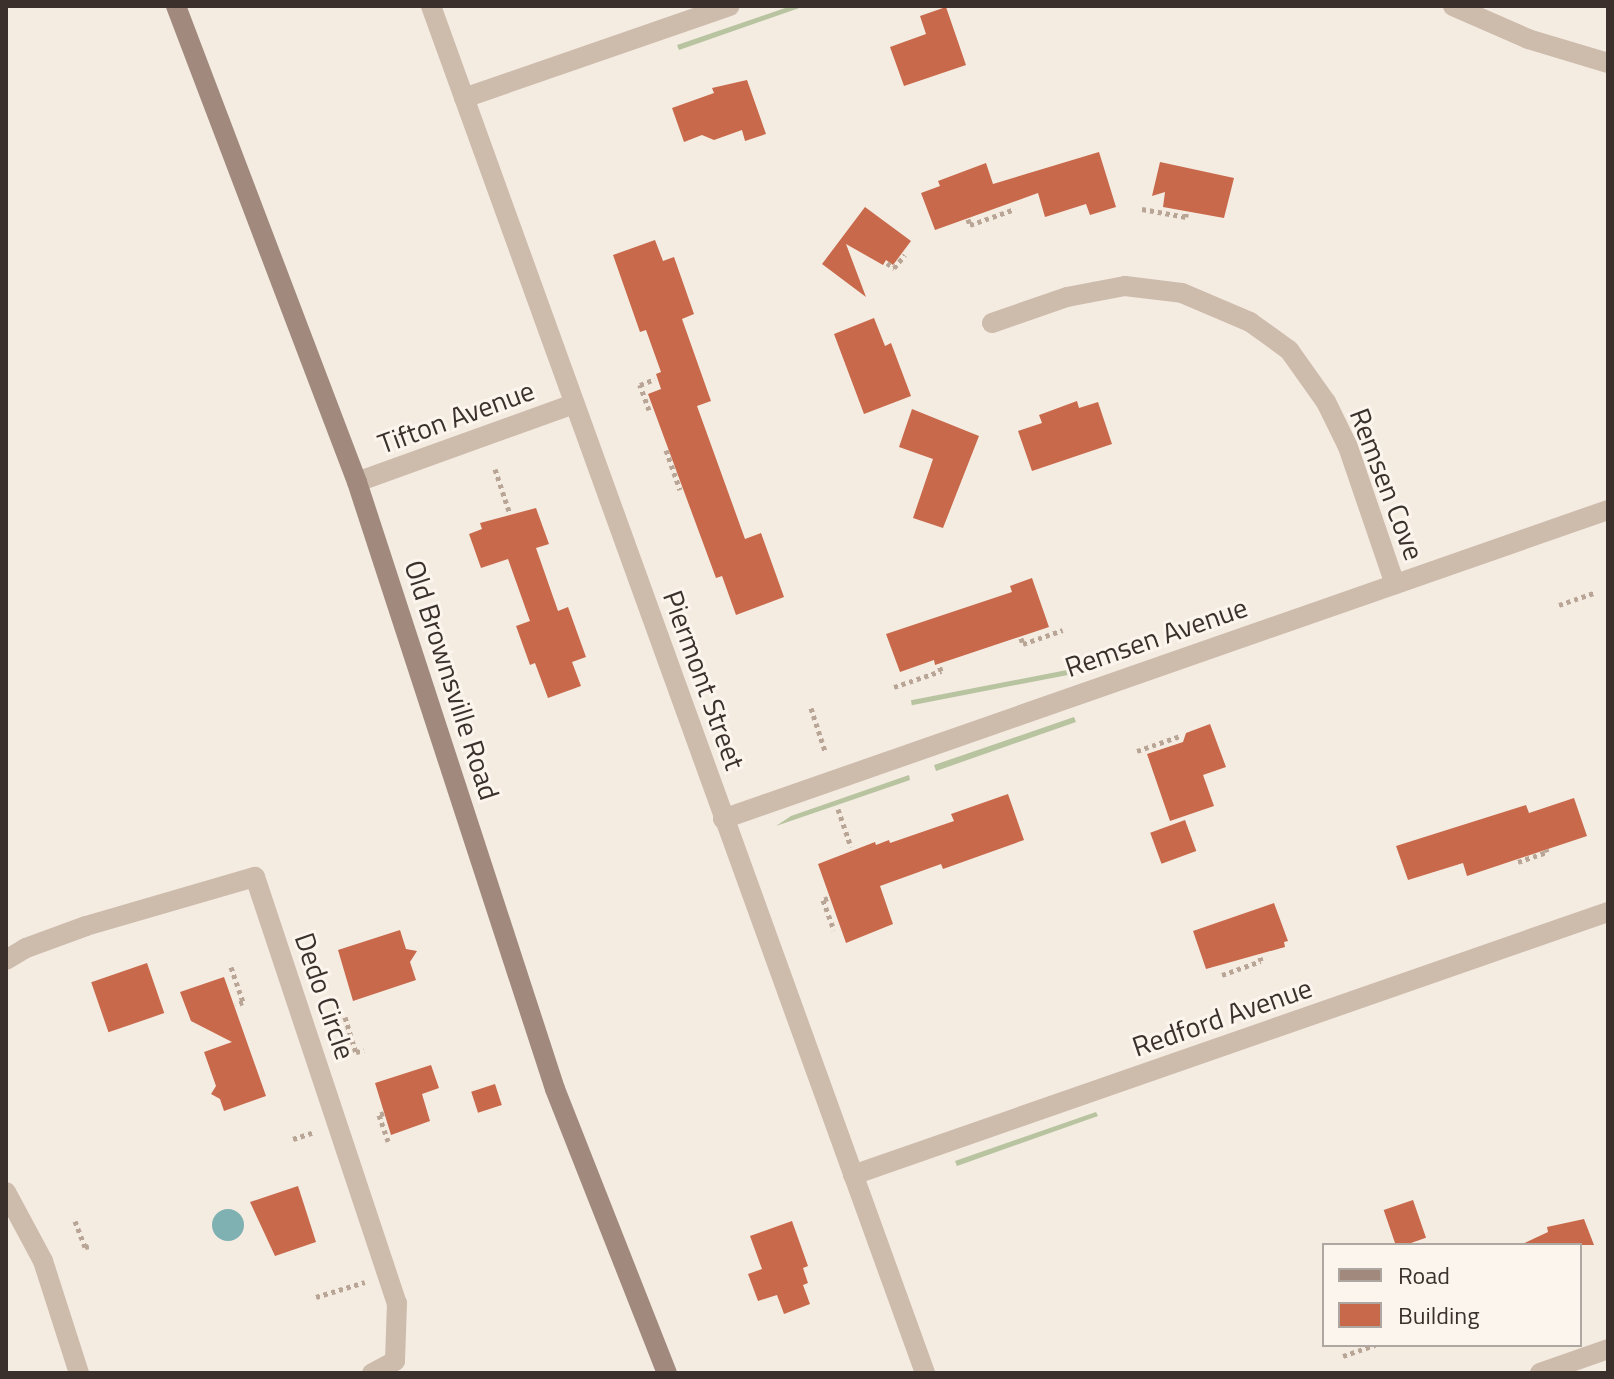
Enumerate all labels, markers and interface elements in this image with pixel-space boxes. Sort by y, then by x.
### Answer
street label: Tifton Avenue [373,373,539,461]
street label: Remsen Cove [1343,403,1431,565]
street label: Old Brownsville Road [397,556,507,804]
street label: Piermont Street [656,586,752,774]
street label: Remsen Avenue [1060,590,1252,684]
street label: Dedo Circle [288,928,362,1064]
street label: Redford Avenue [1128,971,1316,1063]
legend [1322,1243,1582,1347]
text: Road [1398,1257,1450,1293]
text: Building [1398,1297,1480,1333]

